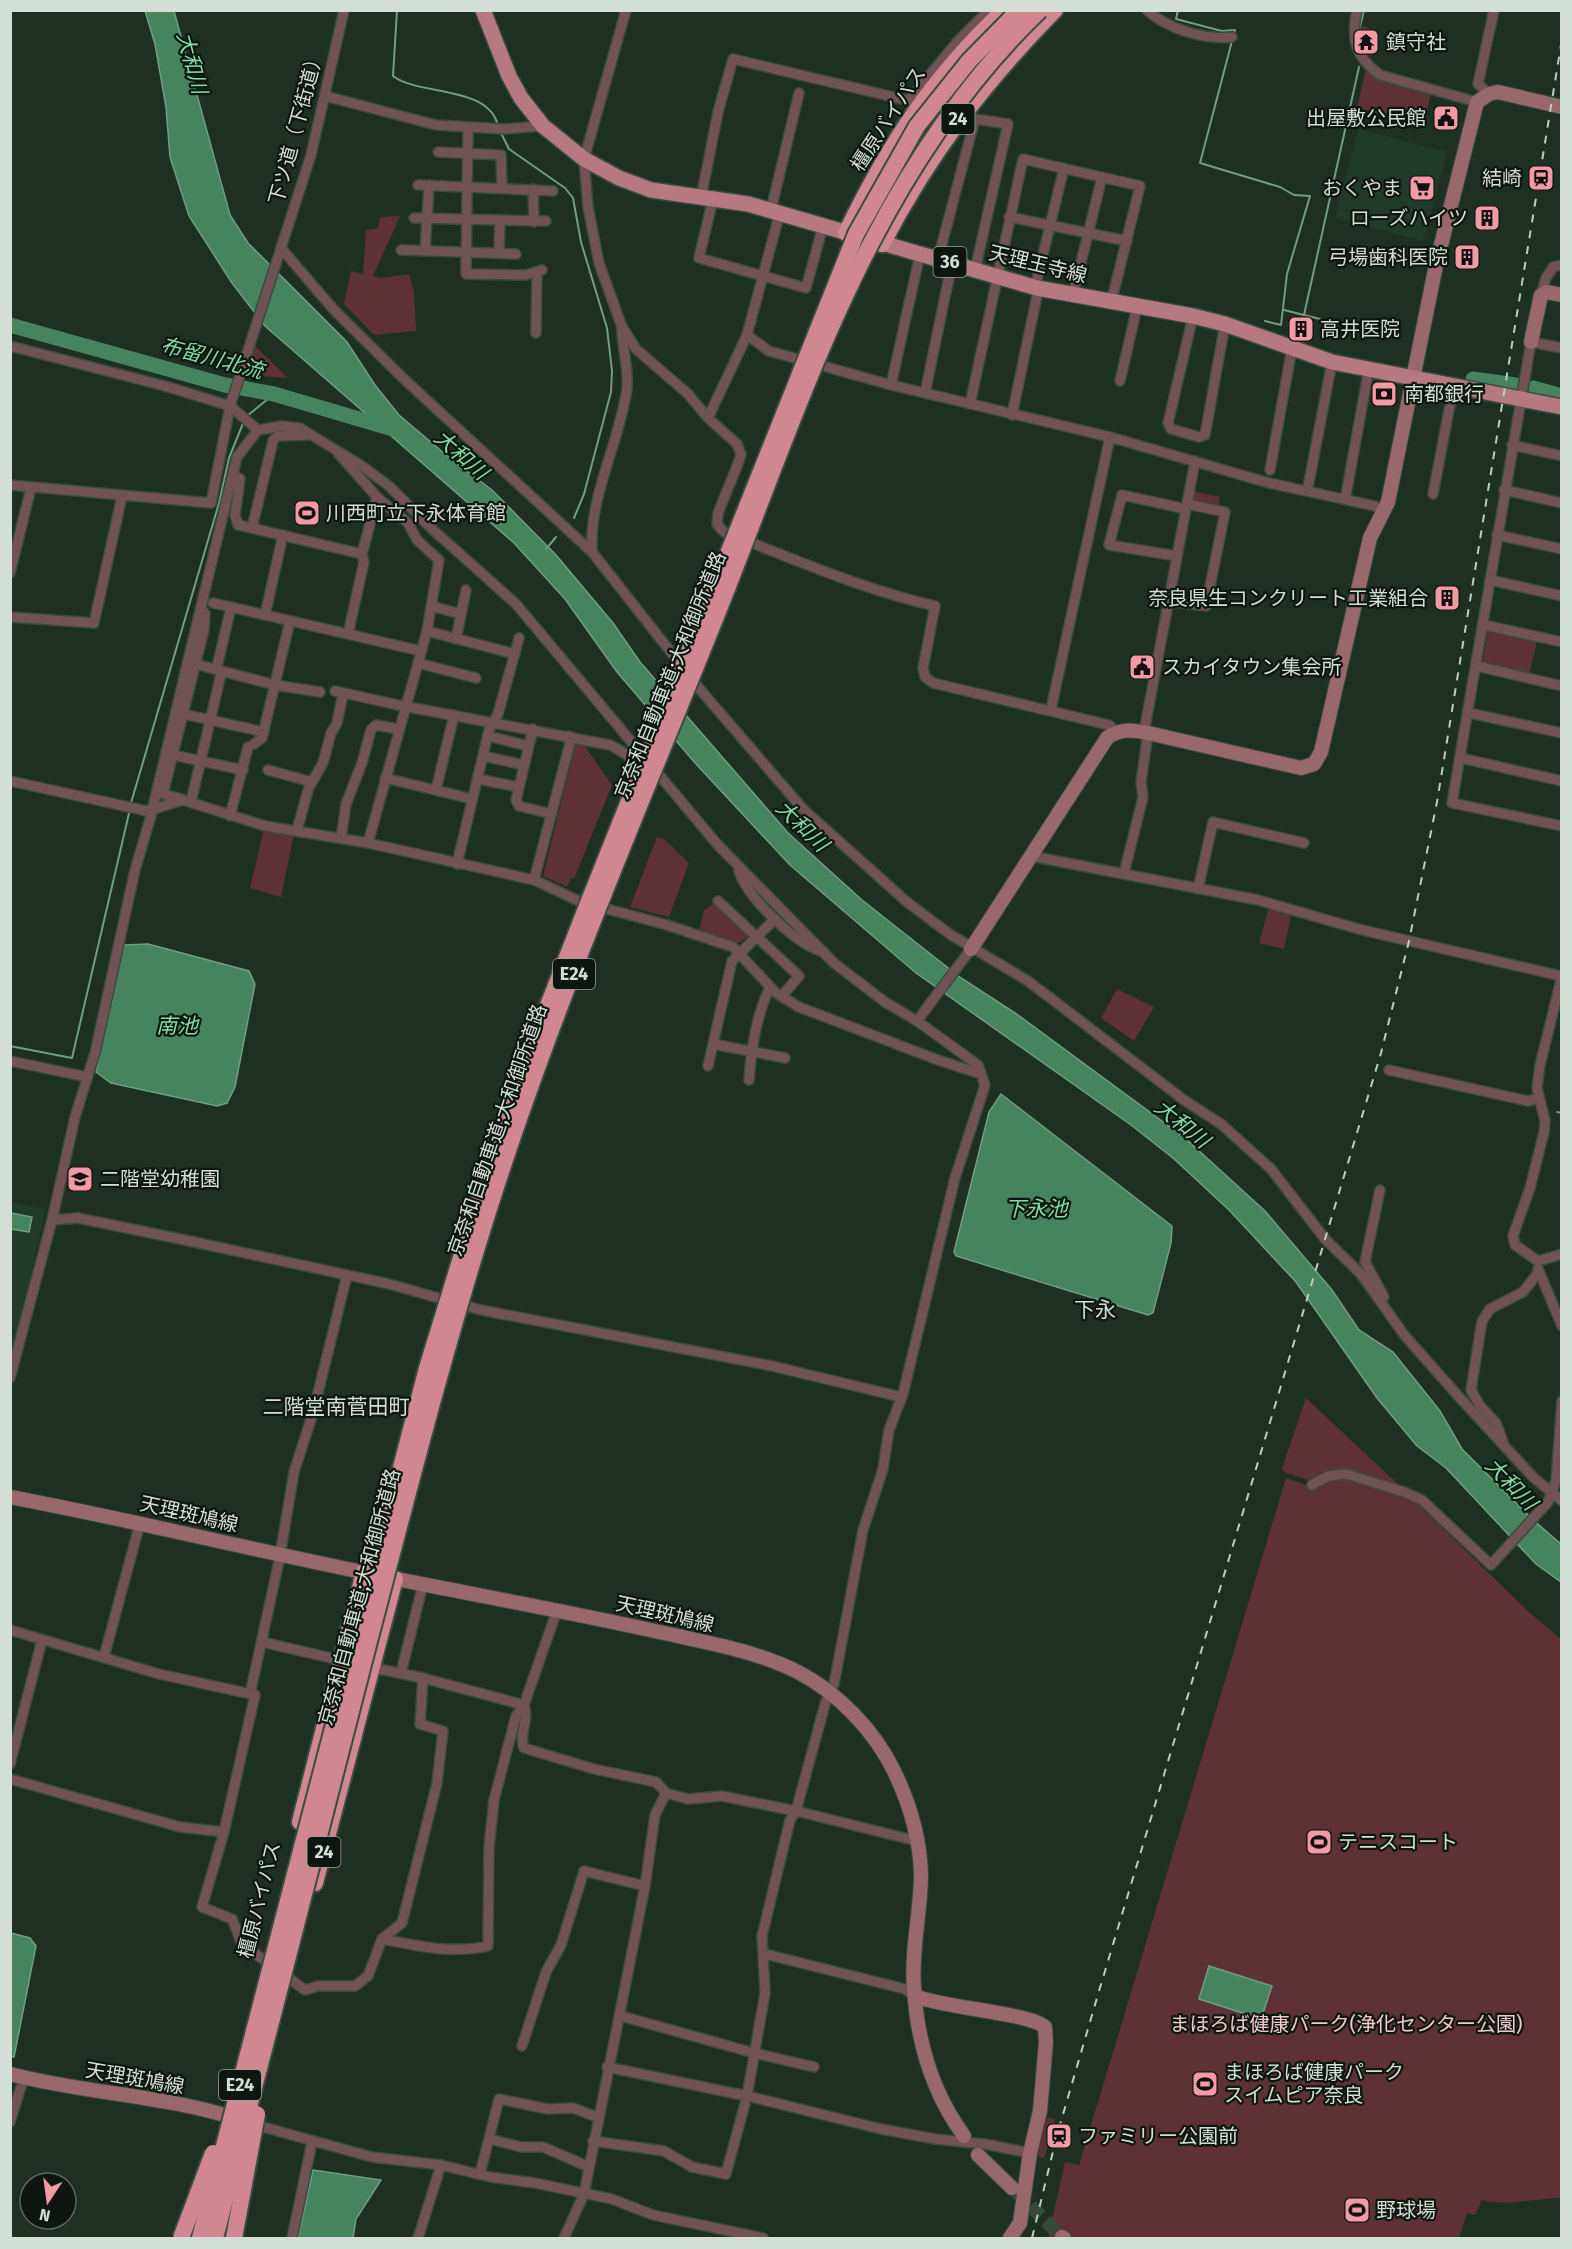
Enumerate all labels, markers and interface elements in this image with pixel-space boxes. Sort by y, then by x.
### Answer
temple icon: 鎮守社 [1351,27,1381,57]
water label: 大和川 [171,29,213,99]
place label: 鎮守社 [1386,30,1446,54]
street label: 下ツ道（下街道） [264,47,328,207]
street label: 橿原バイパス [845,62,931,176]
public building icon: 出屋敷公民館 [1431,103,1461,133]
road number: 24 [942,104,974,134]
place label: 出屋敷公民館 [1306,106,1426,130]
station icon: 結崎 [1526,163,1556,193]
place label: 結崎 [1482,166,1522,190]
supermarket icon: おくやま [1407,173,1437,203]
place label: おくやま [1322,176,1402,200]
building icon: ローズハイツ [1472,203,1502,233]
place label: ローズハイツ [1349,206,1468,230]
street label: 天理王寺線 [987,240,1089,288]
building icon: 弓場歯科医院 [1452,242,1482,272]
place label: 弓場歯科医院 [1328,245,1448,269]
road number: 36 [934,247,966,277]
building icon: 高井医院 [1286,314,1316,344]
place label: 高井医院 [1320,317,1400,341]
water label: 布留川北流 [158,332,269,385]
bank icon: 南都銀行 [1369,379,1399,409]
place label: 南都銀行 [1404,382,1484,406]
water label: 大和川 [429,425,495,487]
sports icon: 川西町立下永体育館 [292,498,322,528]
place label: 川西町立下永体育館 [326,501,506,525]
street label: 京奈和自動車道;大和御所道路 [609,548,731,802]
building icon: 奈良県生コンクリート工業組合 [1432,583,1462,613]
place label: 奈良県生コンクリート工業組合 [1148,586,1428,610]
public building icon: スカイタウン集会所 [1127,652,1157,682]
place label: スカイタウン集会所 [1162,655,1341,679]
water label: 大和川 [770,795,835,859]
road number: E24 [553,959,595,989]
street label: 京奈和自動車道;大和御所道路 [443,1001,551,1259]
water label: 南池 [156,1013,200,1039]
water label: 大和川 [1149,1094,1216,1155]
school or university icon: 二階堂幼稚園 [65,1164,95,1194]
place label: 二階堂幼稚園 [100,1167,220,1191]
water label: 下永池 [1005,1196,1069,1222]
district label: 下永 [1074,1297,1116,1323]
district label: 二階堂南菅田町 [263,1394,410,1420]
water label: 大和川 [1480,1452,1544,1517]
street label: 京奈和自動車道;大和御所道路 [313,1466,405,1728]
street label: 天理斑鳩線 [138,1491,240,1537]
street label: 天理斑鳩線 [614,1591,716,1637]
sports icon: テニスコート [1304,1827,1334,1857]
place label: テニスコート [1338,1830,1458,1854]
road number: 24 [308,1837,340,1867]
street label: 橿原バイパス [233,1839,285,1961]
park label: まほろば健康パーク(浄化センター公園) [1170,2012,1522,2036]
street label: 天理斑鳩線 [84,2057,186,2099]
place label: まほろば健康パーク スイムピア奈良 [1224,2060,1404,2107]
sports icon: まほろば健康パーク スイムピア奈良 [1190,2069,1220,2099]
road number: E24 [219,2070,261,2100]
station icon: ファミリー公園前 [1044,2121,1074,2151]
place label: ファミリー公園前 [1078,2124,1238,2148]
north arrow [18,2171,78,2231]
sports icon: 野球場 [1342,2195,1372,2225]
place label: 野球場 [1376,2198,1436,2222]
text: N [37,2205,52,2226]

